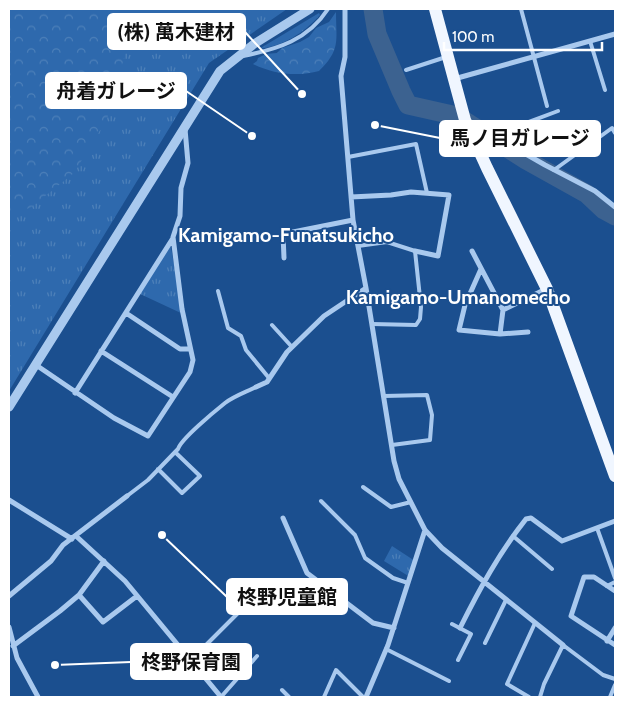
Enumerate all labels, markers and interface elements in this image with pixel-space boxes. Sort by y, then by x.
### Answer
callout: (株) 萬木建材 [108,14,245,49]
text: (株) 萬木建材 [117,20,235,44]
scale bar [444,20,602,52]
text: 100 m [452,28,494,46]
callout: 舟着ガレージ [46,73,186,108]
text: 舟着ガレージ [56,79,176,103]
callout: 馬ノ目ガレージ [440,121,600,156]
text: 馬ノ目ガレージ [450,126,590,150]
district label: Kamigamo-Funatsukicho [178,223,394,247]
district label: Kamigamo-Umanomecho [346,285,570,309]
callout: 柊野児童館 [227,579,347,614]
text: 柊野児童館 [237,585,337,609]
callout: 柊野保育園 [131,644,251,679]
text: 柊野保育園 [141,650,241,674]

